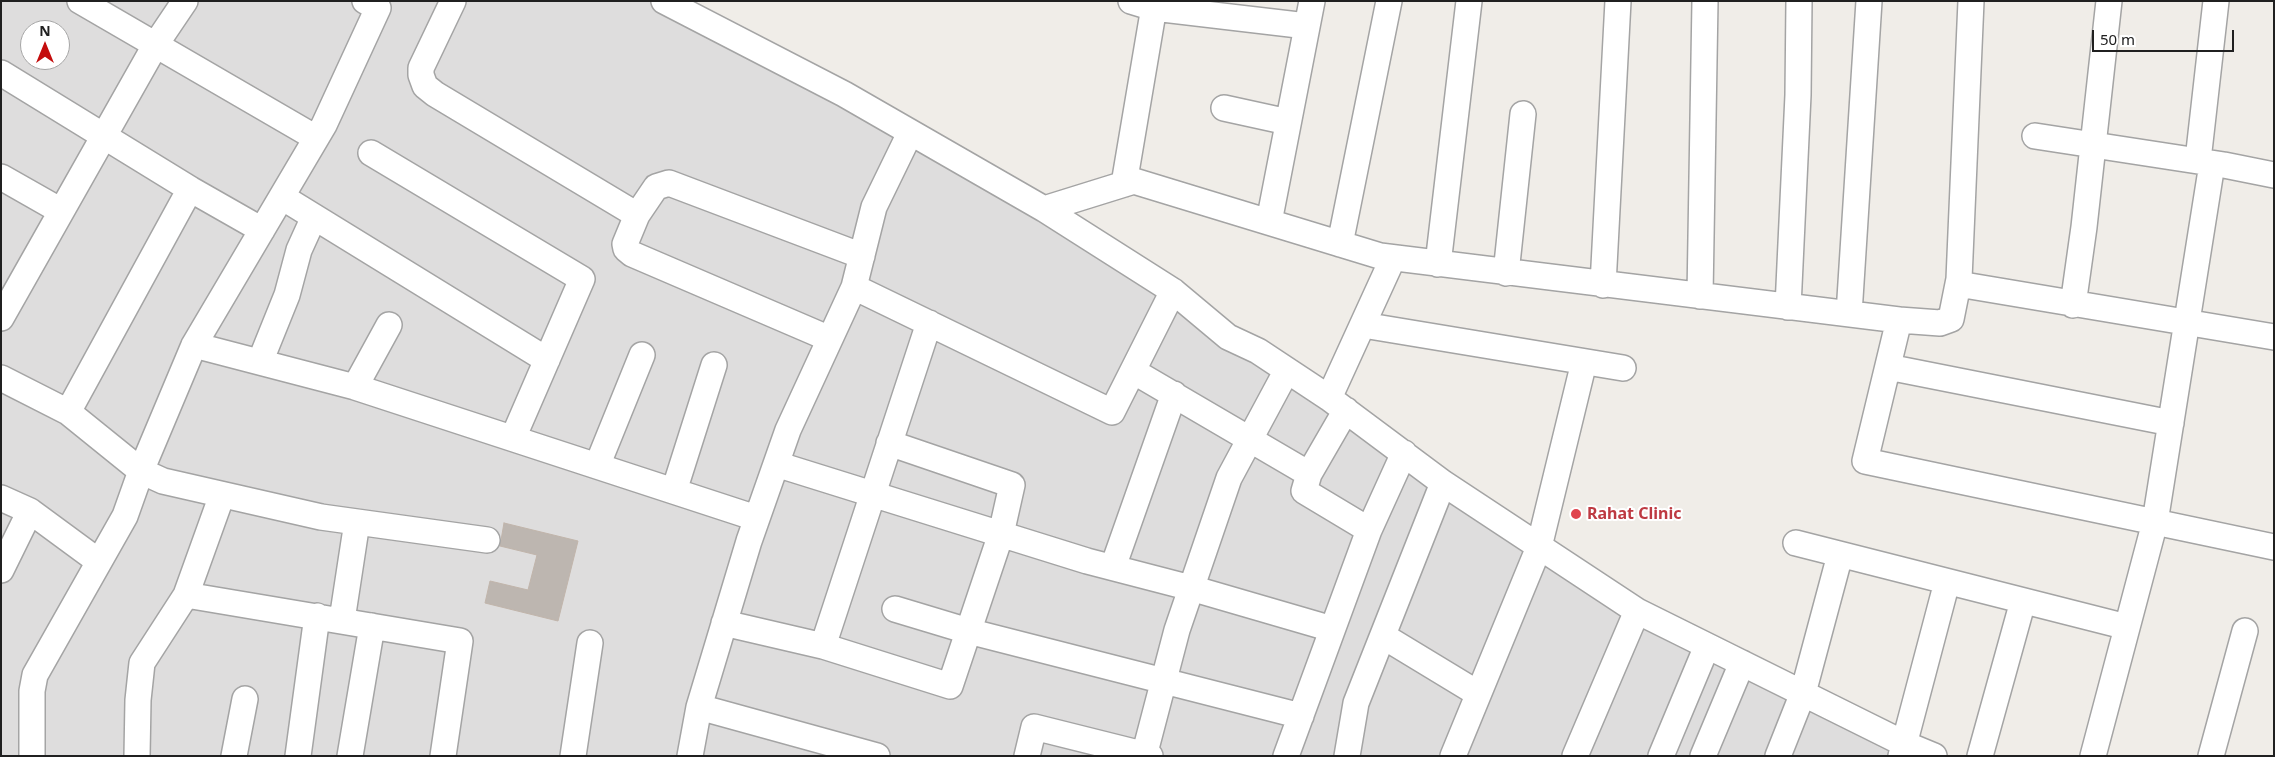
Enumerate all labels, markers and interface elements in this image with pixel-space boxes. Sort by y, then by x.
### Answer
north arrow [20,20,70,70]
scale bar [2095,20,2238,52]
text: N [39,21,51,40]
text: 50 m [2100,29,2135,49]
place label: Rahat Clinic [1587,504,1681,524]
marker: Rahat Clinic [1569,507,1583,521]

